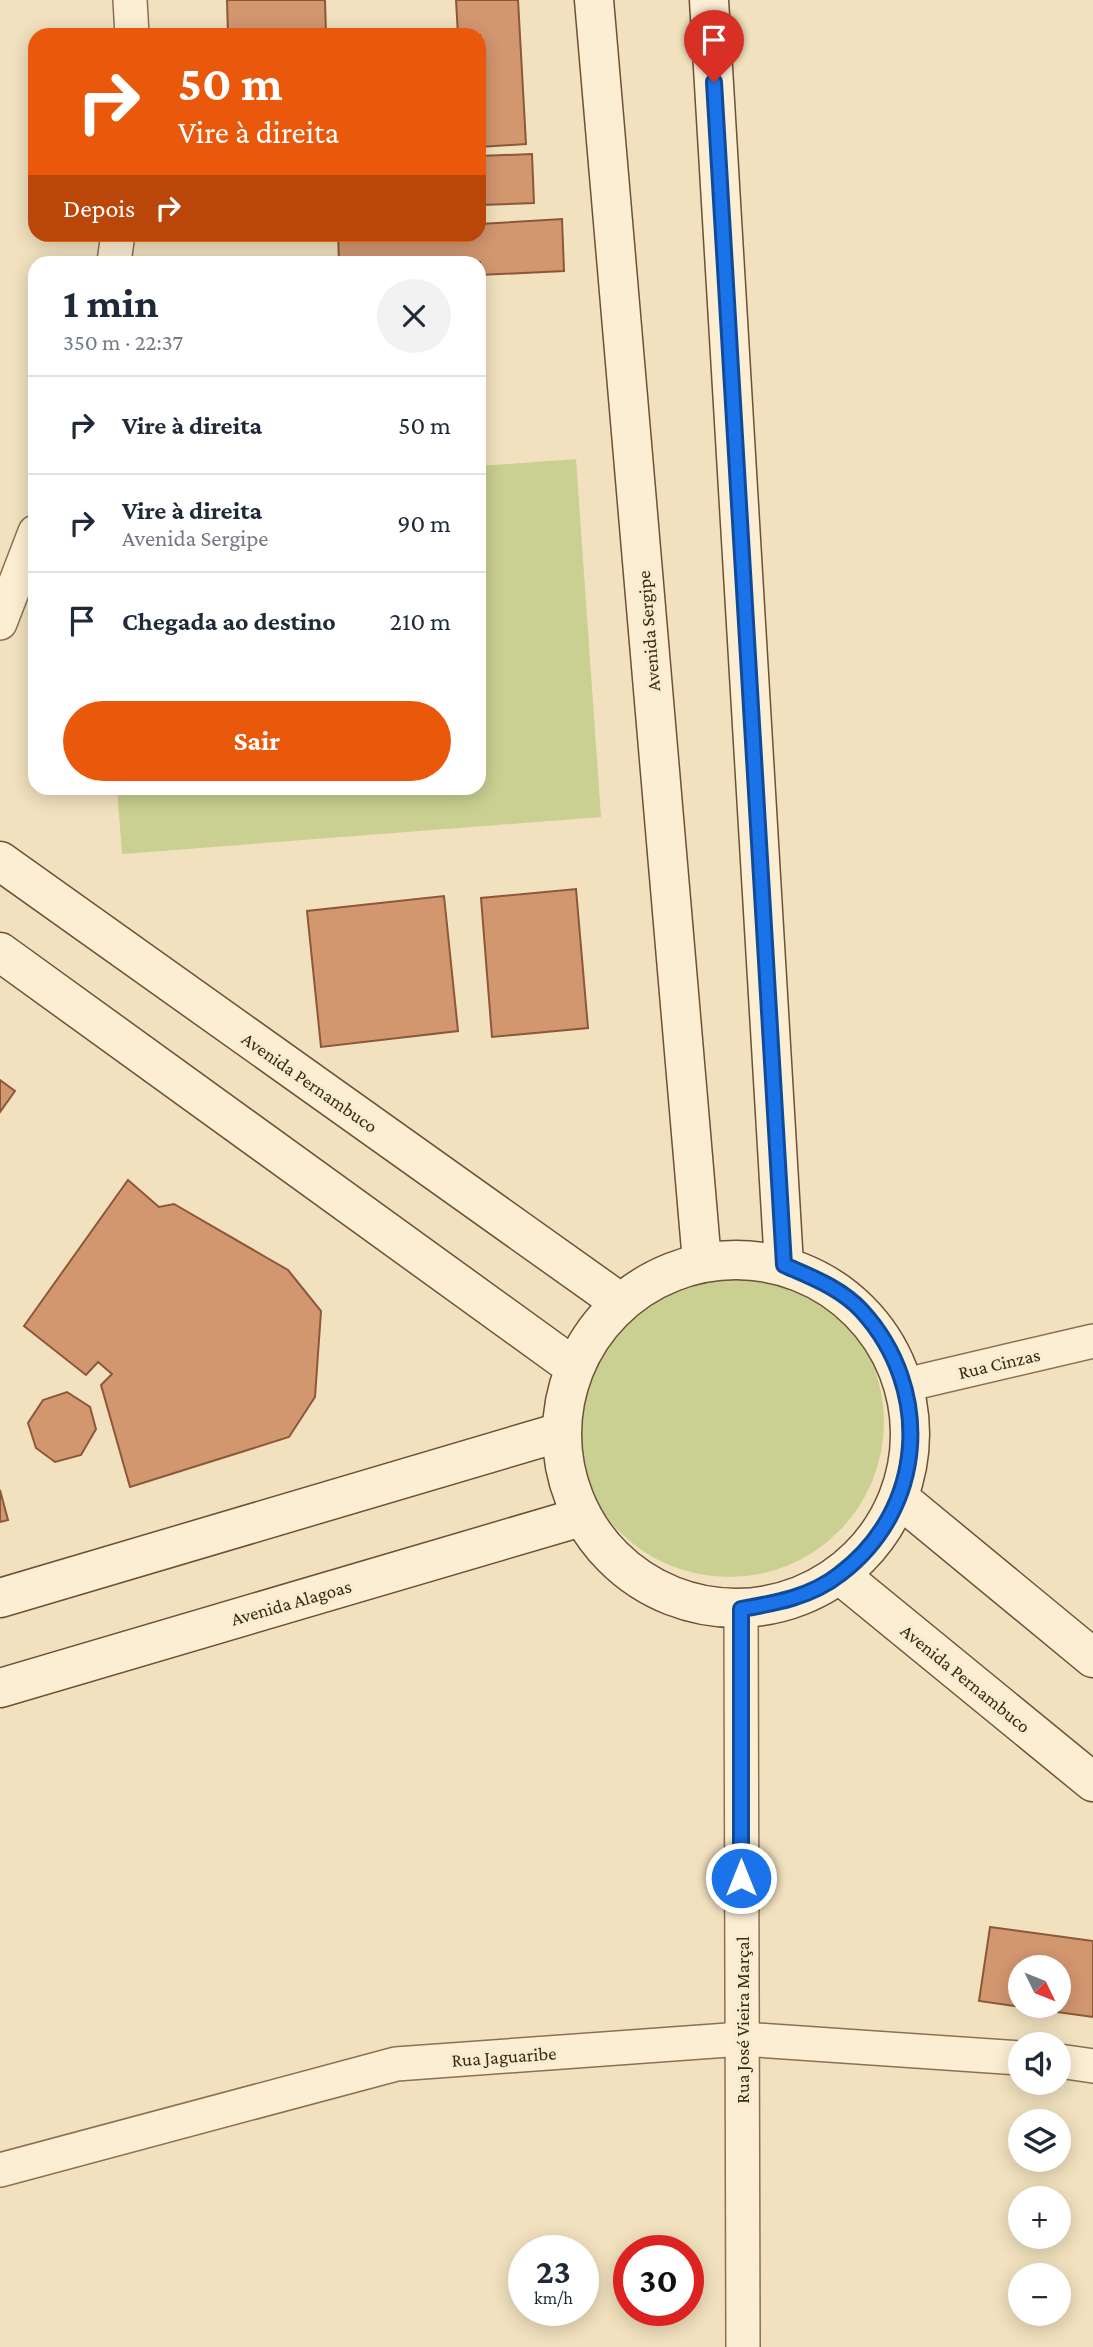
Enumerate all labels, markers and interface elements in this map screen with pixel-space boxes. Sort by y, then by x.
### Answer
pin [684,10,744,82]
icon: arrive [695,21,733,59]
icon: right [63,56,154,147]
text: 50 m [178,56,283,111]
text: Vire à direita [178,114,339,150]
icon: right [149,189,187,227]
text: Depois [63,194,135,223]
text: 1 min [63,279,159,326]
button: close [377,279,451,353]
text: 350 m · 22:37 [63,329,183,355]
icon: right [63,406,101,444]
text: Vire à direita [122,411,262,440]
text: 50 m [398,411,451,440]
text: Vire à direita [122,496,262,525]
icon: right [63,504,101,542]
text: 90 m [397,509,451,538]
text: Avenida Sergipe [122,525,268,551]
street label: Avenida Sergipe [633,570,664,692]
icon: arrive [63,602,101,640]
text: Chegada ao destino [122,607,336,636]
text: 210 m [390,607,451,636]
button: Sair [63,701,451,781]
street label: Avenida Pernambuco [238,1028,381,1137]
street label: Rua Cinzas [956,1344,1042,1383]
street label: Avenida Alagoas [229,1575,354,1630]
street label: Avenida Pernambuco [897,1620,1035,1737]
position arrow [704,1841,778,1915]
street label: Rua José Vieira Marçal [732,1936,753,2104]
north arrow [1008,1955,1071,2018]
map controls [1008,1955,1071,2326]
button: sound [1008,2032,1071,2095]
street label: Rua Jaguaribe [451,2042,557,2071]
button: layers [1008,2109,1071,2172]
button: + [1008,2186,1071,2249]
speed limit sign: 30 [613,2235,704,2326]
text: 23 [536,2252,571,2291]
button: − [1008,2263,1071,2326]
text: km/h [534,2288,573,2308]

